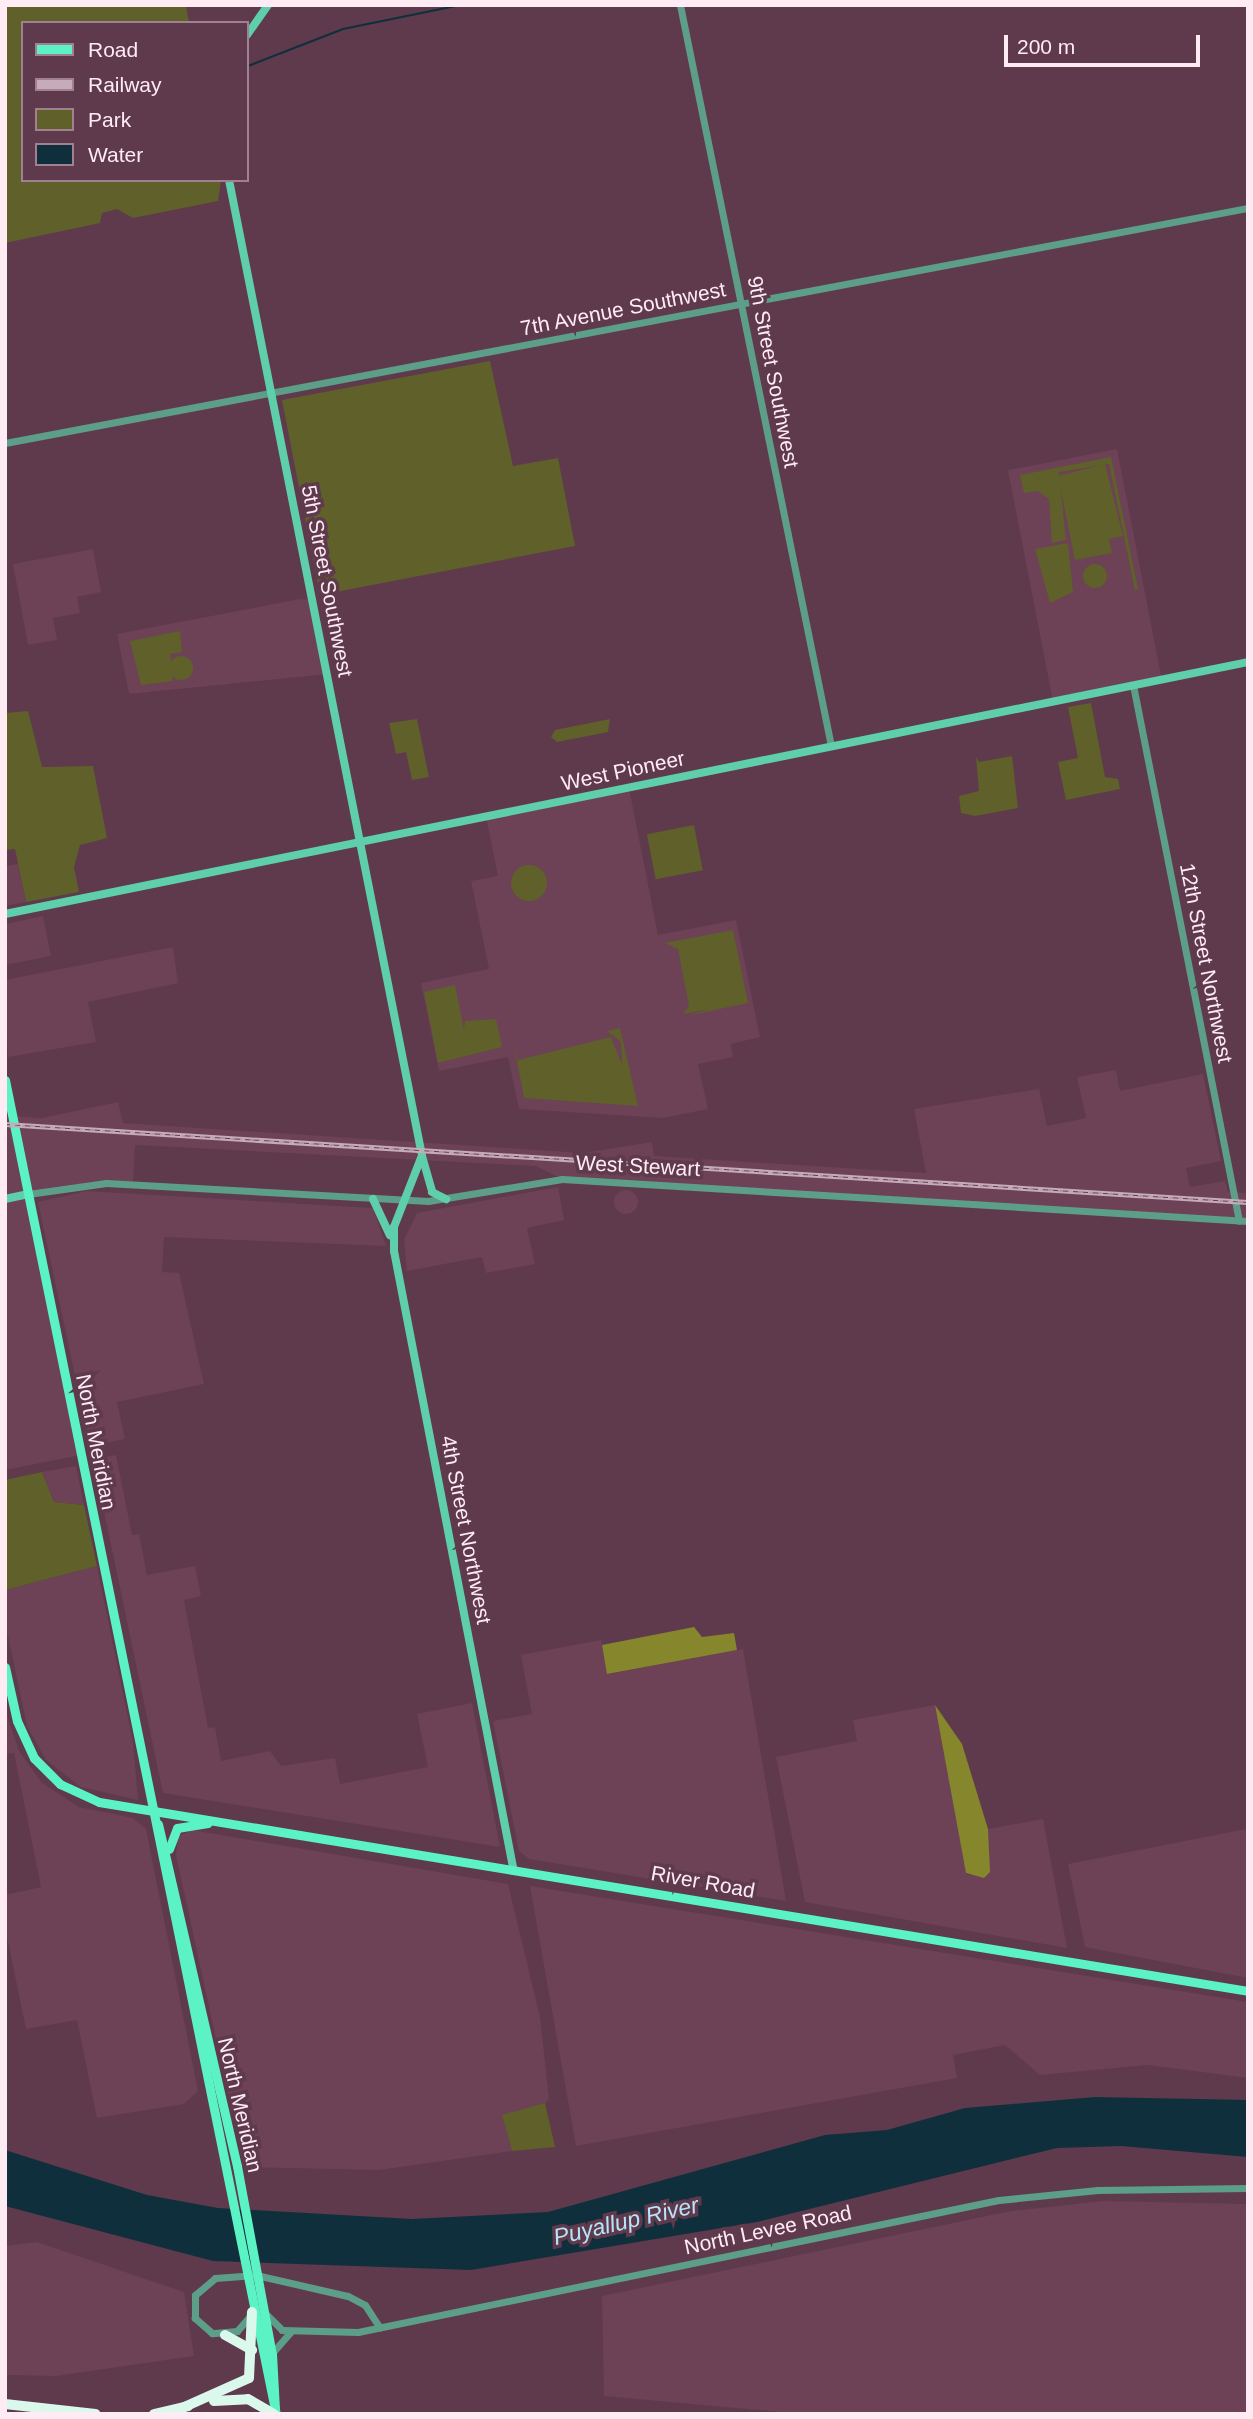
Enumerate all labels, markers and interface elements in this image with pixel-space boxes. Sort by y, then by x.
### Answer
legend [21,21,248,182]
scale bar [1008,21,1204,65]
text: 200 m [1017,35,1075,58]
text: Road [88,38,138,61]
text: Railway [88,73,162,96]
text: Park [88,108,131,131]
text: Water [88,143,143,166]
street label: 9th Street Southwest [742,274,804,470]
street label: 7th Avenue Southwest [518,277,728,341]
street label: 5th Street Southwest [296,483,358,679]
street label: West Pioneer [559,746,687,796]
street label: 12th Street Northwest [1174,861,1238,1065]
street label: West Stewart [575,1150,701,1182]
street label: North Meridian [70,1372,122,1512]
street label: 4th Street Northwest [435,1434,497,1626]
street label: River Road [649,1860,757,1904]
street label: North Meridian [212,2035,268,2175]
water label: Puyallup River [551,2191,701,2251]
street label: North Levee Road [682,2200,854,2260]

